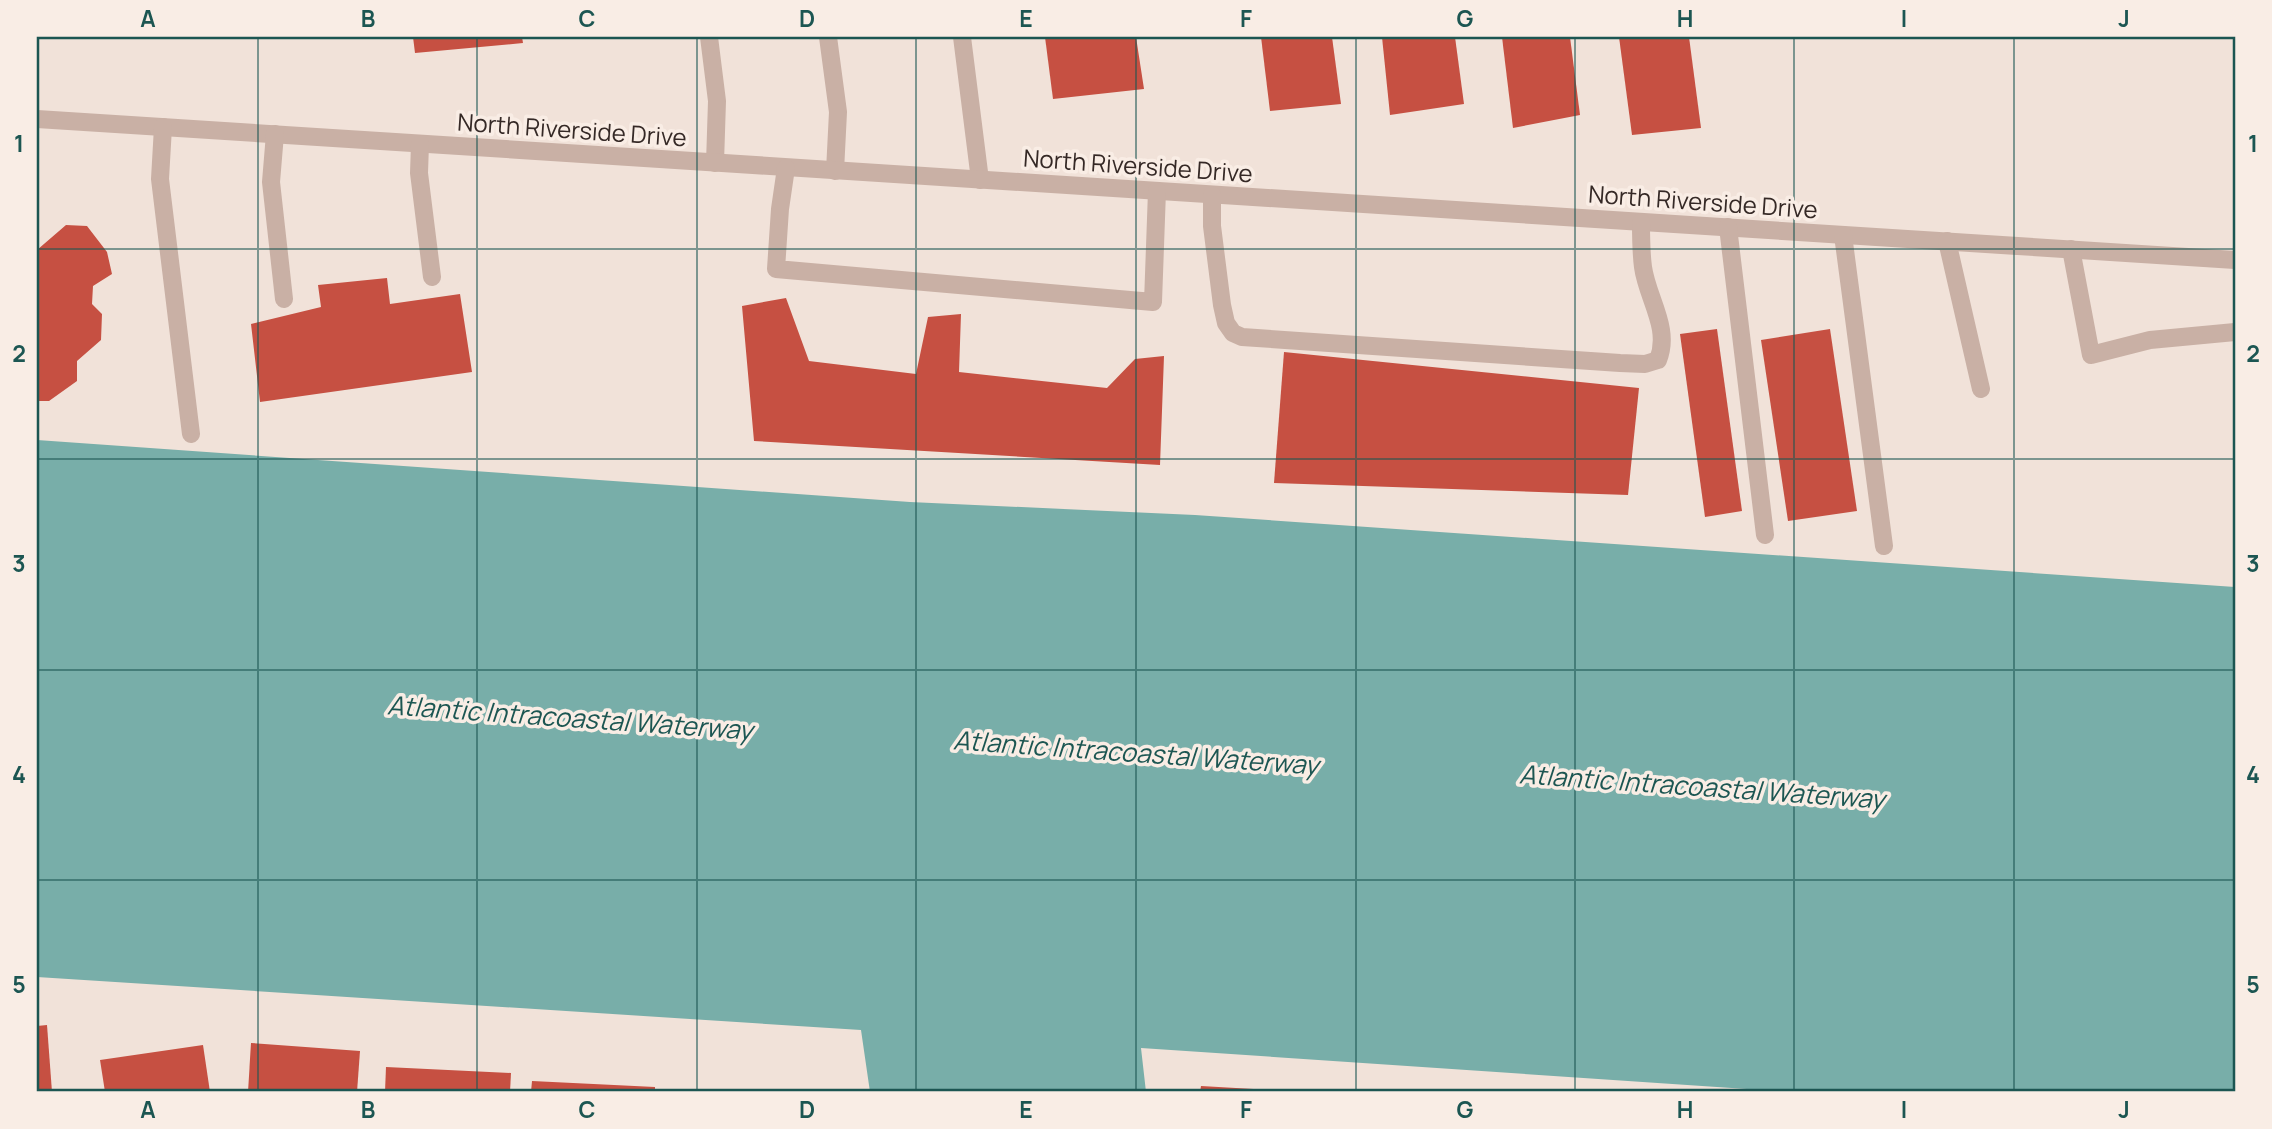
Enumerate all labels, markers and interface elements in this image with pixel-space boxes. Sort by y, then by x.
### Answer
text: A [140,2,156,34]
text: B [361,2,375,34]
text: C [579,2,596,34]
text: D [799,2,815,34]
text: E [1019,2,1033,34]
text: F [1240,2,1252,34]
text: G [1457,2,1474,34]
text: H [1677,2,1693,34]
text: I [1901,2,1907,34]
text: J [2118,2,2130,34]
street label: North Riverside Drive [456,105,688,153]
text: 1 [14,127,24,159]
text: 1 [2248,127,2258,159]
street label: North Riverside Drive [1022,141,1254,189]
street label: North Riverside Drive [1587,177,1819,225]
text: 2 [12,337,26,369]
text: 2 [2246,337,2260,369]
text: 3 [12,547,26,579]
text: 3 [2246,547,2260,579]
water label: Atlantic Intracoastal Waterway [386,686,757,748]
water label: Atlantic Intracoastal Waterway [952,721,1323,783]
water label: Atlantic Intracoastal Waterway [1518,755,1889,817]
text: 4 [12,758,26,790]
text: 4 [2246,758,2260,790]
text: 5 [12,968,26,1000]
text: 5 [2246,968,2260,1000]
text: A [140,1093,156,1125]
text: B [361,1093,375,1125]
text: C [579,1093,596,1125]
text: D [799,1093,815,1125]
text: E [1019,1093,1033,1125]
text: F [1240,1093,1252,1125]
text: G [1457,1093,1474,1125]
text: H [1677,1093,1693,1125]
text: I [1901,1093,1907,1125]
text: J [2118,1093,2130,1125]

